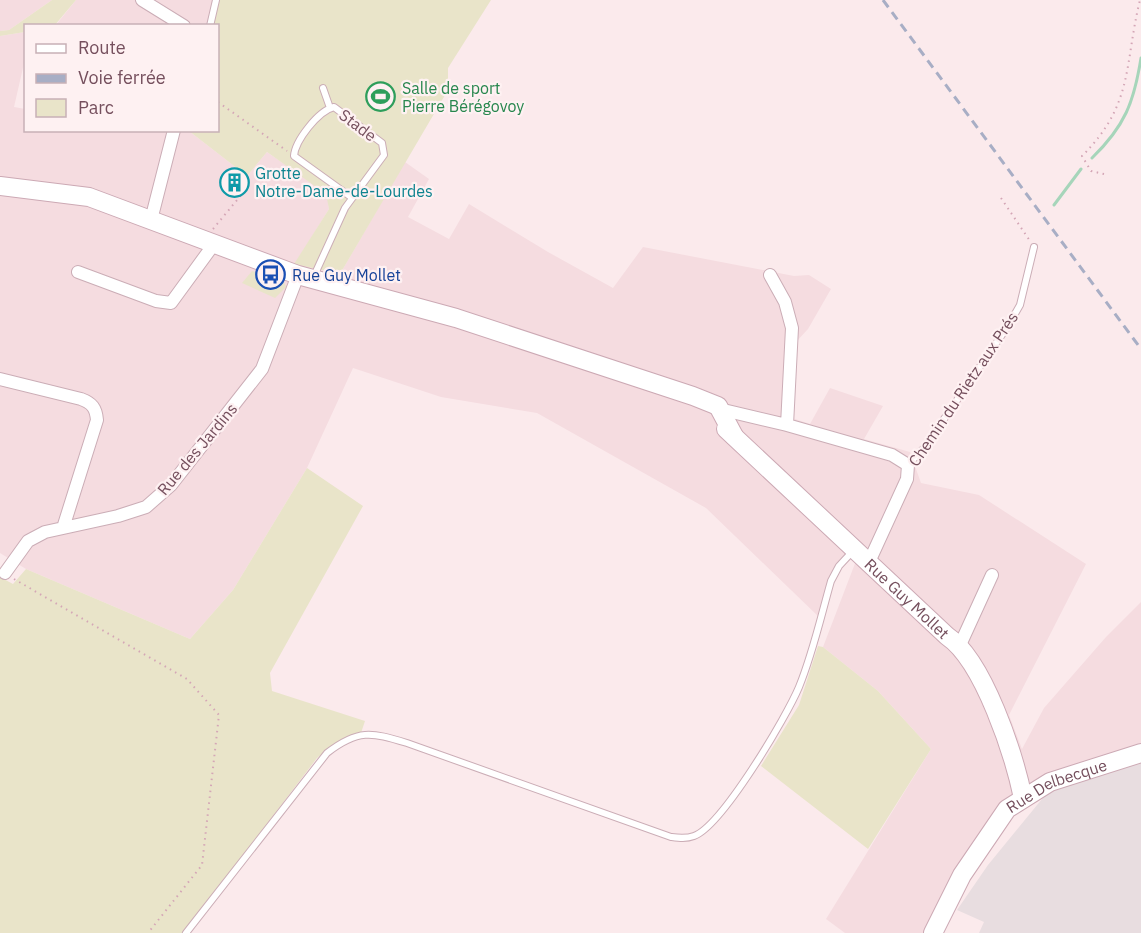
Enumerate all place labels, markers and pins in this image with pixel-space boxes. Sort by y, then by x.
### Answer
place label: Salle de sport Pierre Bérégovoy [402,78,524,116]
sports icon: Salle de sport Pierre Bérégovoy [365,81,397,113]
place label: Grotte Notre-Dame-de-Lourdes [255,163,433,201]
building icon: Grotte Notre-Dame-de-Lourdes [218,166,250,198]
bus stop icon: Rue Guy Mollet [255,259,287,291]
place label: Rue Guy Mollet [292,265,401,285]

